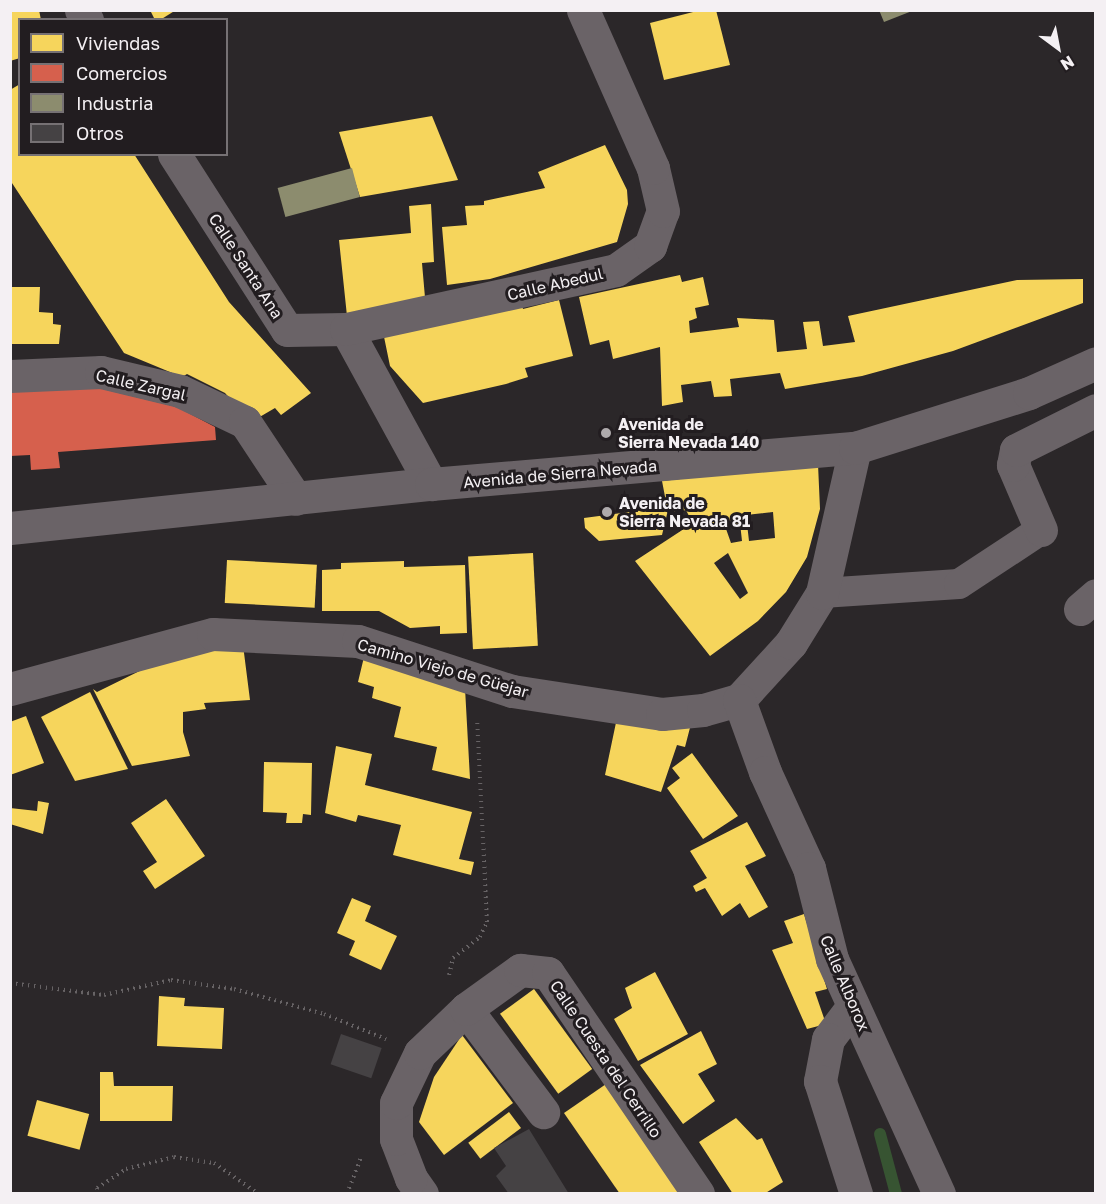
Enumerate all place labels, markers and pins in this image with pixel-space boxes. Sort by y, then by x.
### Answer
place label: Avenida de Sierra Nevada 140 [618,414,759,452]
marker: Avenida de Sierra Nevada 140 [599,426,613,440]
place label: Avenida de Sierra Nevada 81 [619,493,750,531]
marker: Avenida de Sierra Nevada 81 [600,505,614,519]

